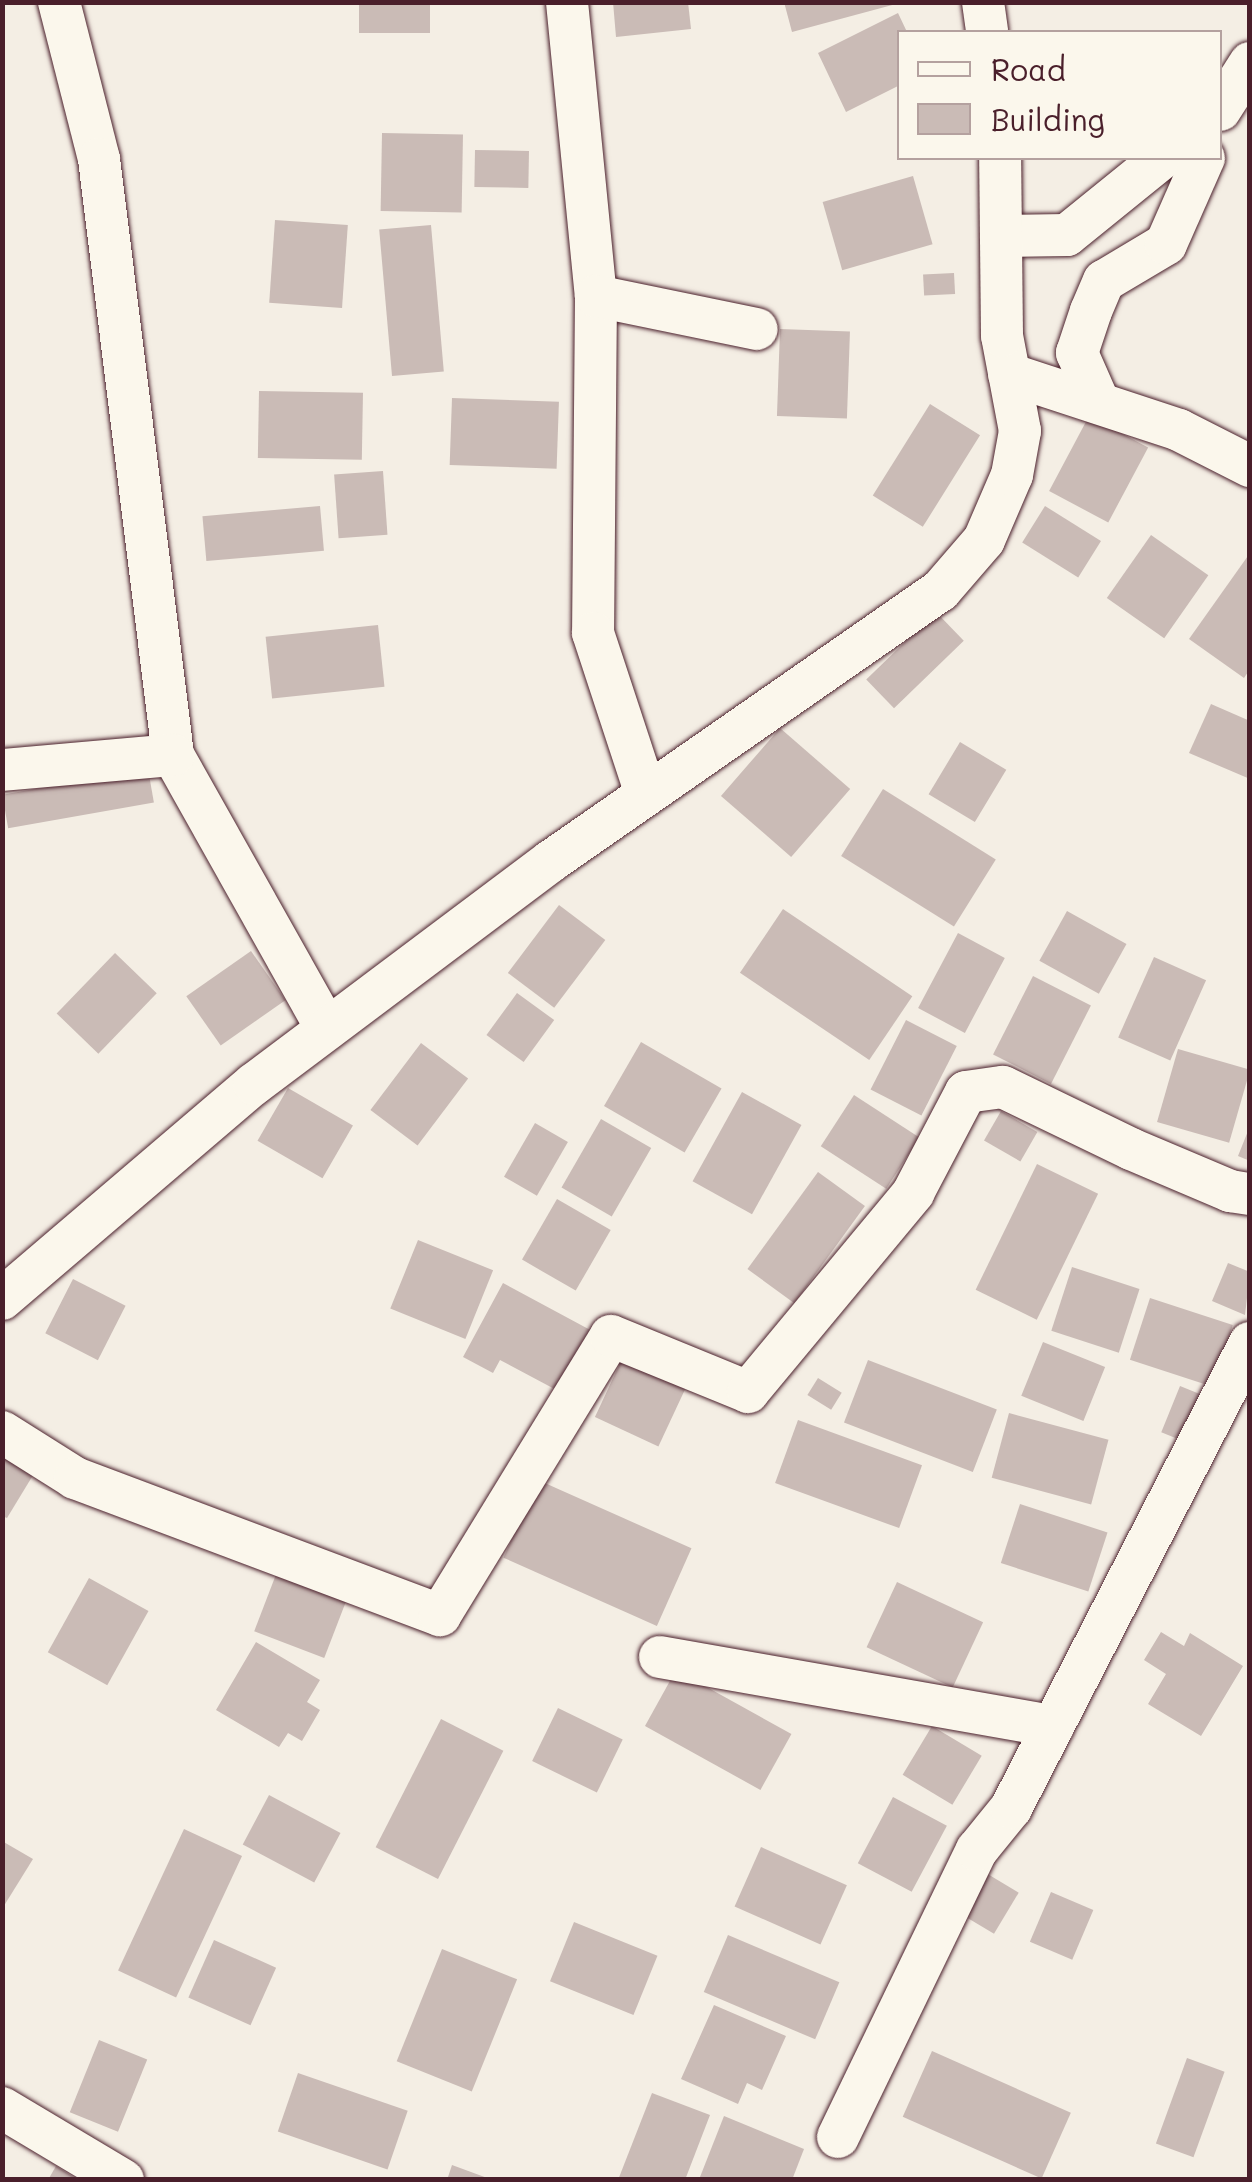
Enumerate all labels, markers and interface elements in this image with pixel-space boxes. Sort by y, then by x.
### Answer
legend [897,30,1222,160]
text: Road [991,49,1066,89]
text: Building [991,99,1105,139]

